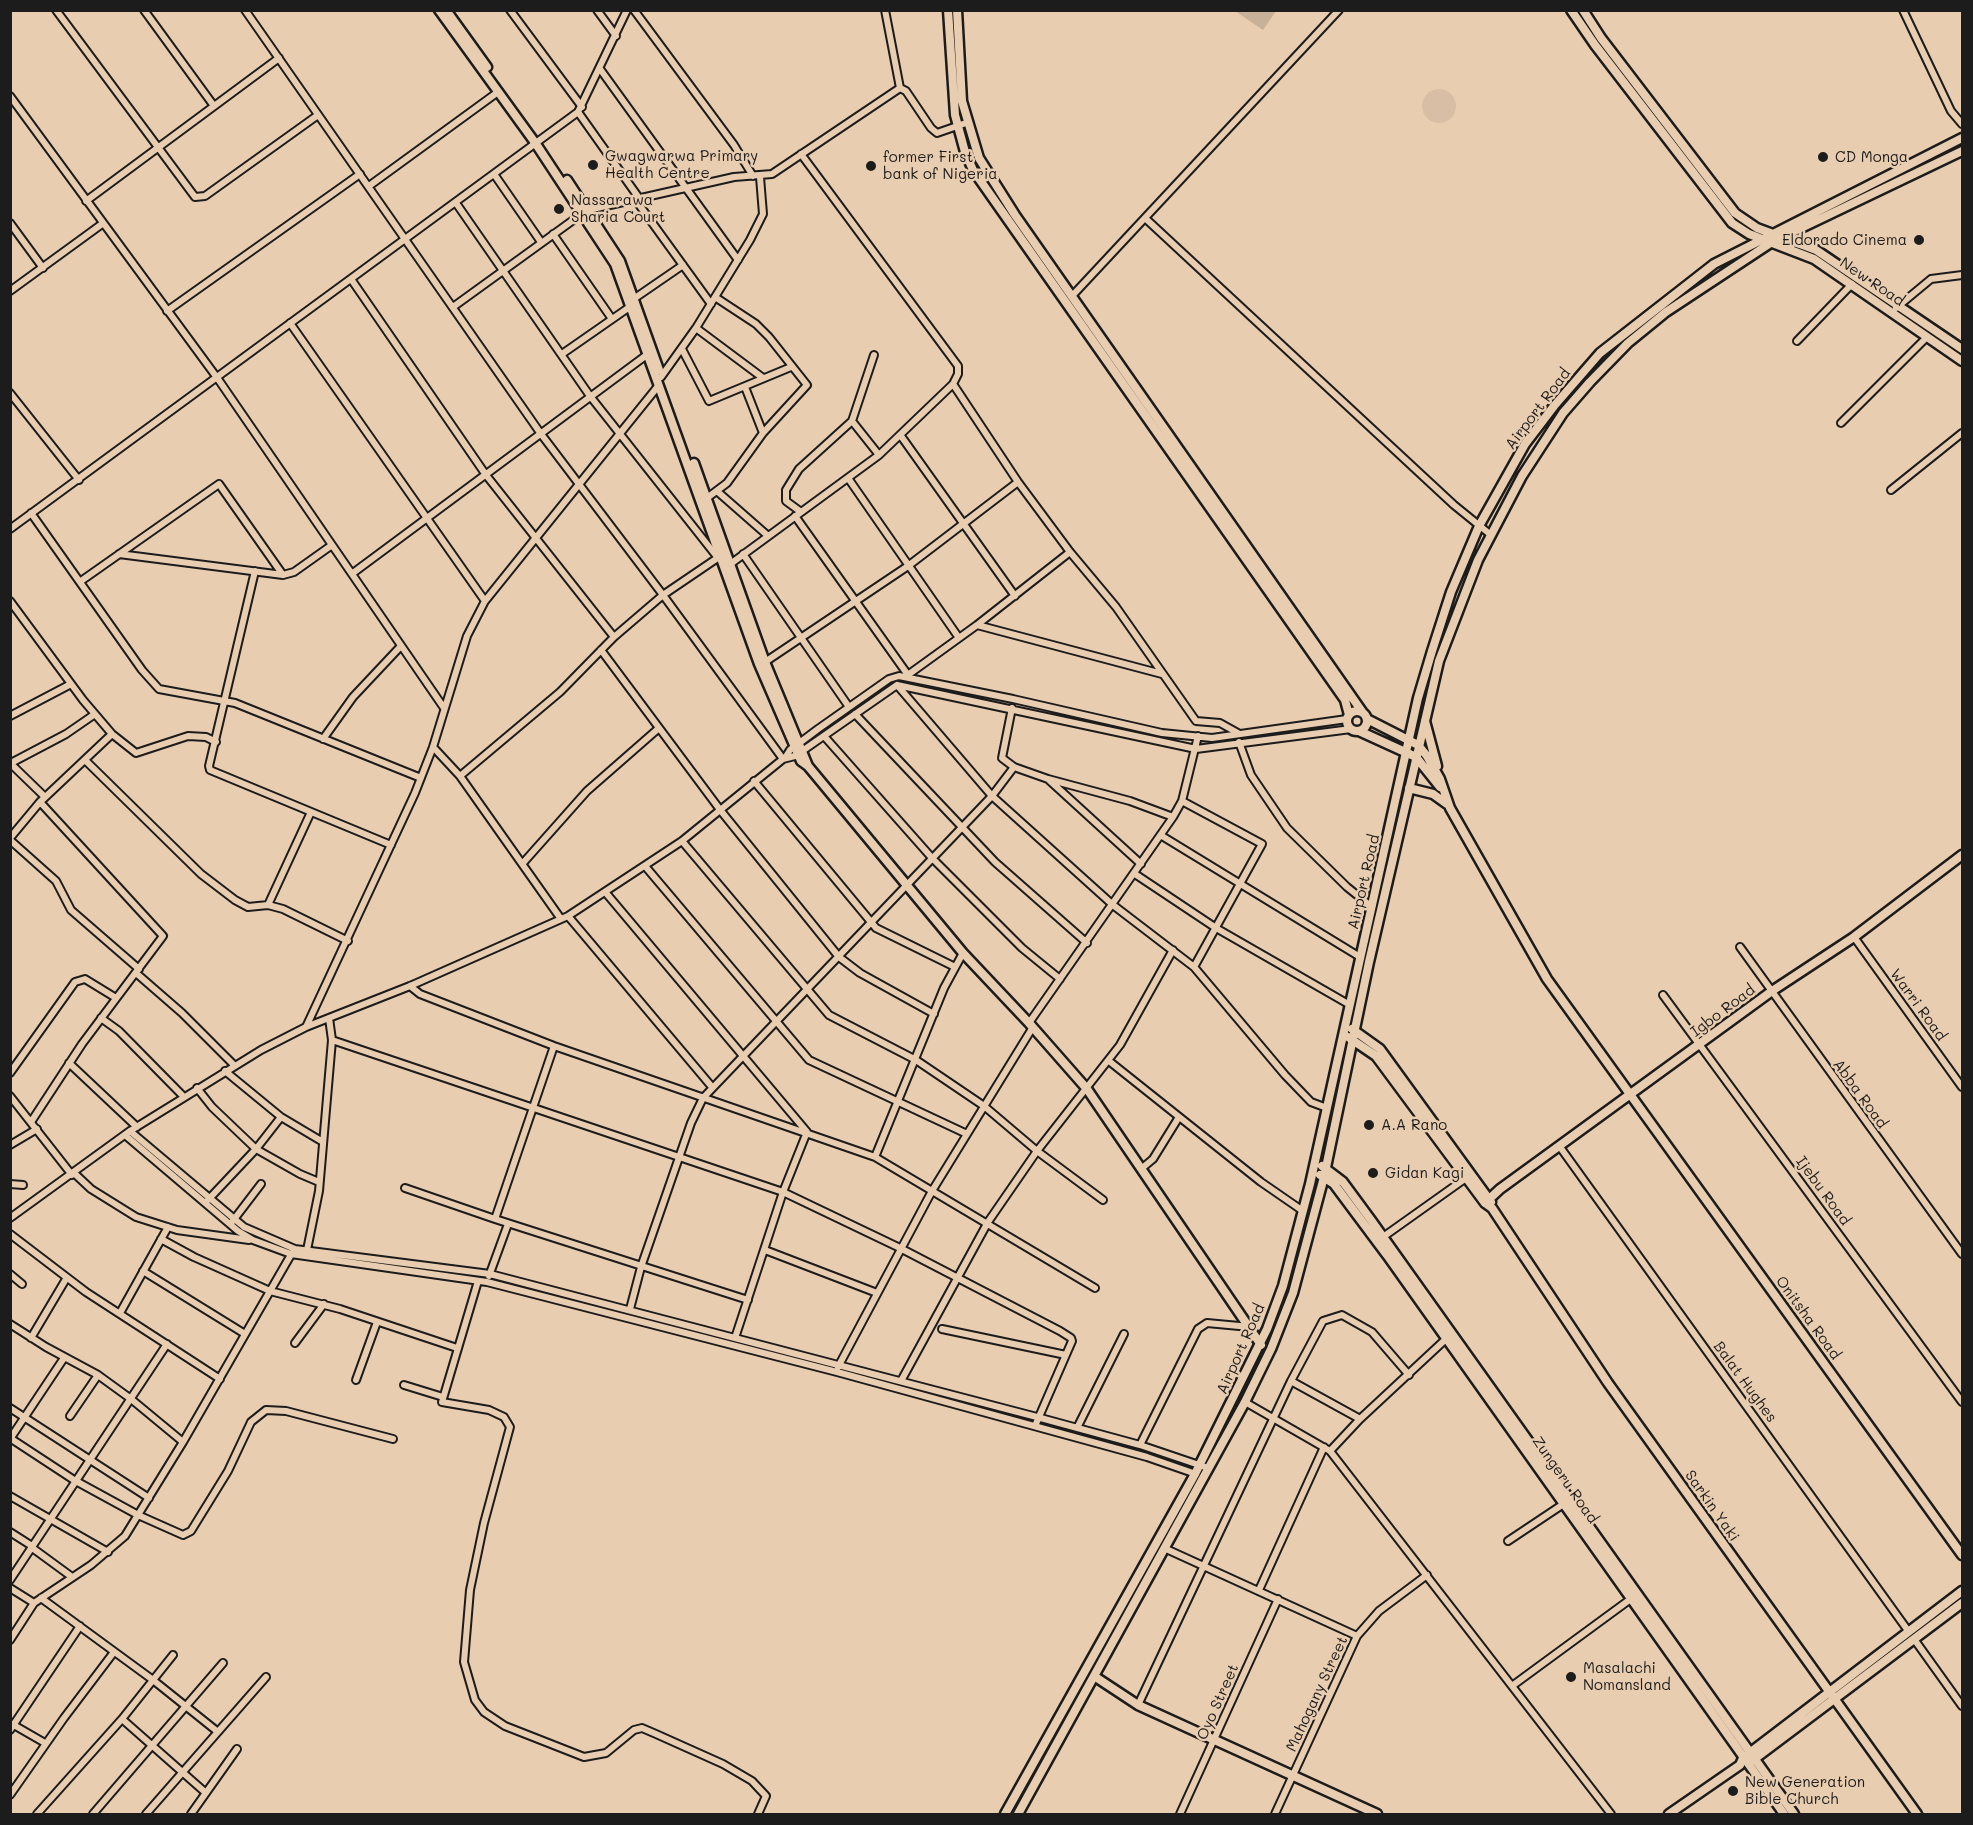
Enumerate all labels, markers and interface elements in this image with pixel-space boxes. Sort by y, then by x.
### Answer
place label: Gwagwarwa Primary Health Centre [605,147,758,182]
place label: former First bank of Nigeria [883,148,998,183]
place label: CD Monga [1835,148,1908,166]
marker: CD Monga [1816,150,1830,164]
marker: Gwagwarwa Primary Health Centre [586,158,600,172]
marker: former First bank of Nigeria [864,159,878,173]
place label: Nassarawa Sharia Court [571,191,665,226]
marker: Nassarawa Sharia Court [552,202,566,216]
place label: Eldorado Cinema [1782,231,1907,249]
marker: Eldorado Cinema [1912,233,1926,247]
street label: New Road [1836,254,1908,310]
street label: Airport Road [1502,365,1574,453]
street label: Airport Road [1344,833,1384,931]
street label: Warri Road [1886,966,1950,1044]
street label: Igbo Road [1687,981,1759,1041]
street label: Abba Road [1829,1056,1891,1132]
place label: A.A Rano [1381,1116,1447,1134]
marker: A.A Rano [1362,1118,1376,1132]
street label: Ijebu Road [1792,1153,1854,1229]
place label: Gidan Kagi [1385,1164,1464,1182]
marker: Gidan Kagi [1366,1166,1380,1180]
street label: Onitsha Road [1772,1273,1844,1363]
street label: Airport Road [1213,1301,1269,1397]
street label: Balat Hughes [1710,1338,1780,1426]
street label: Zungeru Road [1528,1433,1602,1527]
street label: Sarkin Yaki [1681,1467,1743,1545]
street label: Mahogany Street [1282,1633,1352,1755]
place label: Masalachi Nomansland [1583,1659,1671,1694]
street label: Oyo Street [1193,1661,1243,1743]
marker: Masalachi Nomansland [1564,1670,1578,1684]
place label: New Generation Bible Church [1745,1773,1865,1808]
marker: New Generation Bible Church [1726,1784,1740,1798]

